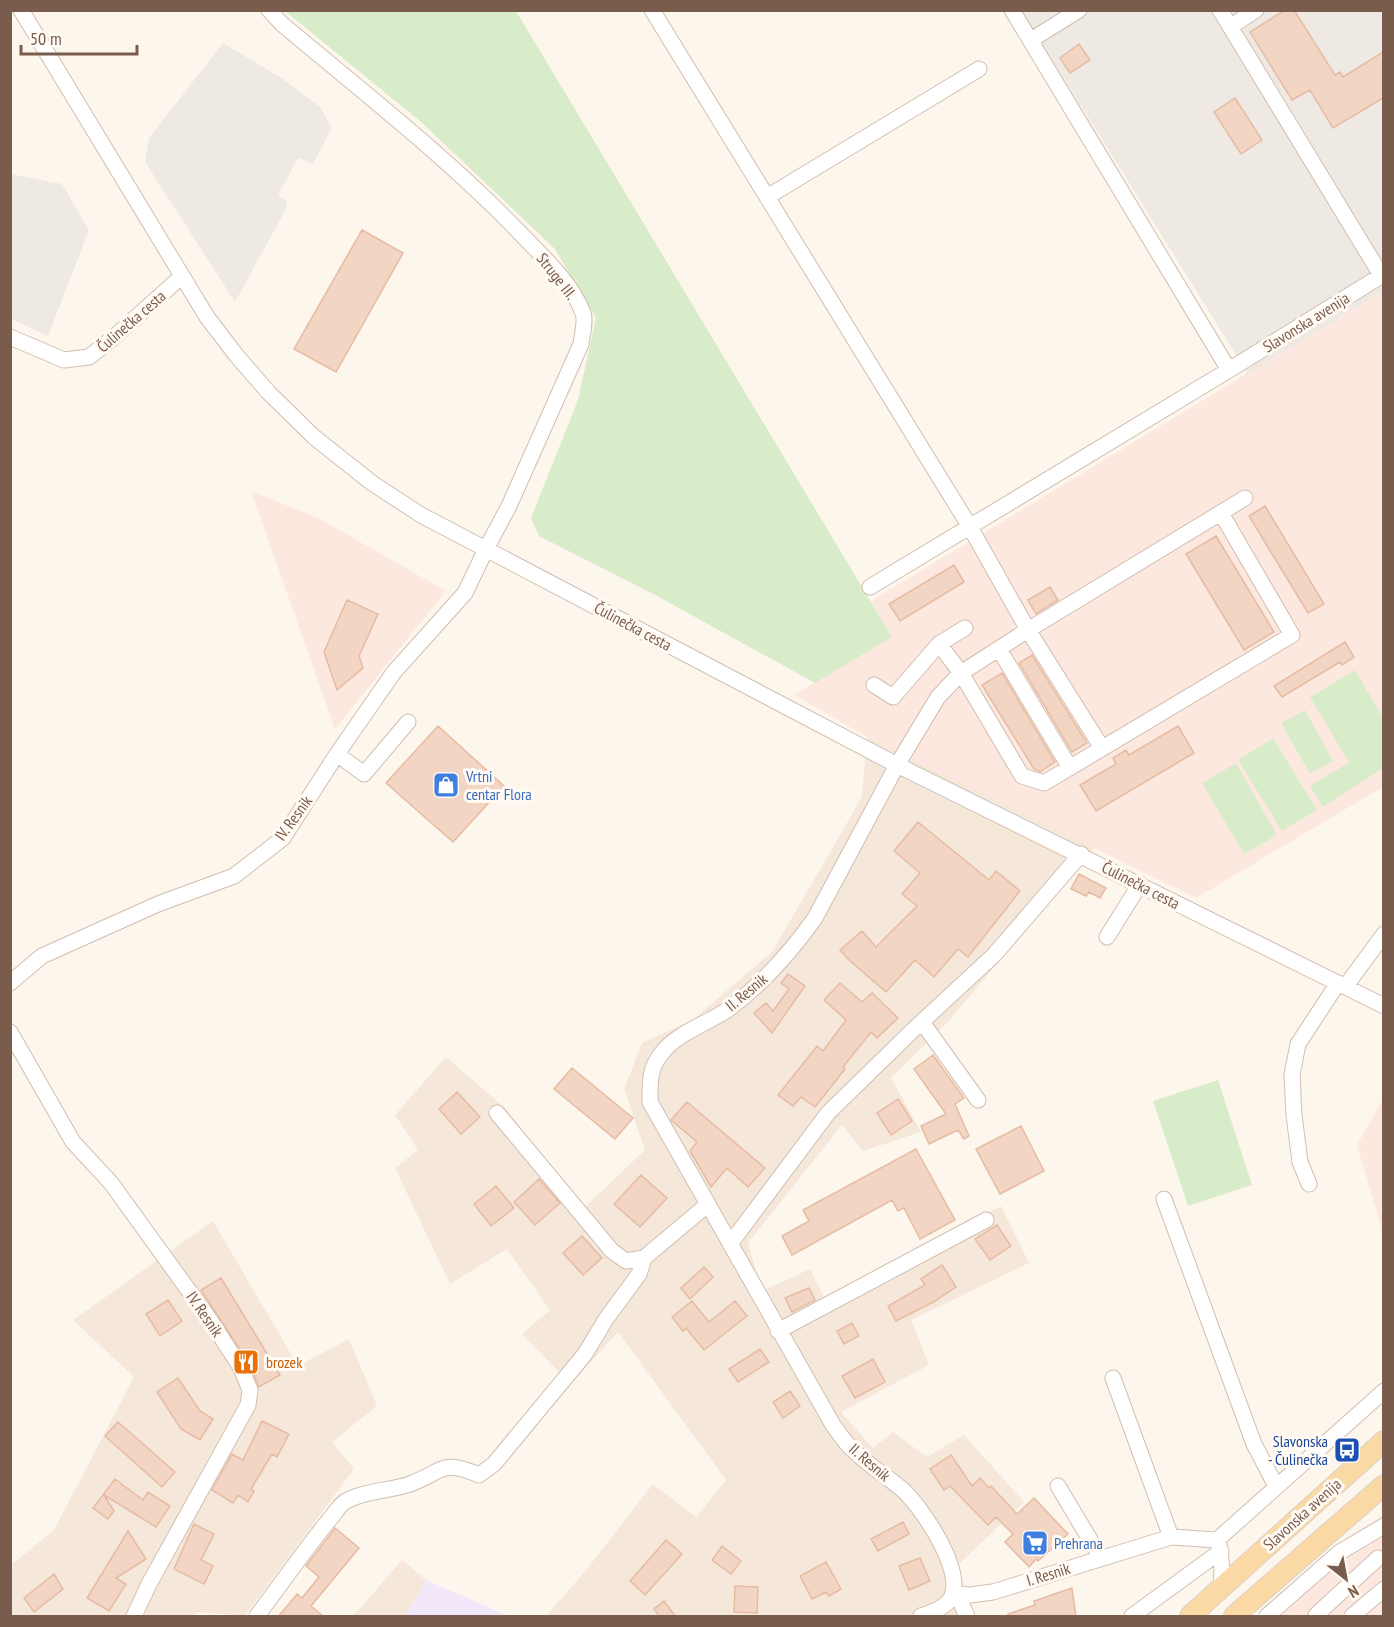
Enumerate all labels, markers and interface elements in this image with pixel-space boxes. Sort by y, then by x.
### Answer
scale bar [21,18,136,56]
text: 50 m [30,27,62,50]
street label: Struge III. [533,249,581,303]
street label: Čulinečka cesta [92,286,170,356]
street label: Slavonska avenija [1259,288,1353,356]
street label: Čulinečka cesta [591,597,675,655]
place label: Vrtni centar Flora [465,766,532,804]
shop icon: Vrtni centar Flora [431,770,461,800]
street label: IV. Resnik [270,791,316,844]
street label: Čulinečka cesta [1099,857,1183,913]
street label: II. Resnik [721,968,772,1015]
street label: IV. Resnik [182,1287,228,1341]
restaurant icon: brozek [231,1347,261,1377]
place label: brozek [266,1352,303,1372]
place label: Slavonska - Čulinečka [1268,1431,1328,1469]
bus stop icon: Slavonska - Čulinečka [1332,1435,1362,1465]
street label: II. Resnik [845,1439,895,1486]
street label: Slavonska avenija [1259,1474,1345,1554]
supermarket icon: Prehrana [1020,1528,1050,1558]
place label: Prehrana [1054,1533,1103,1553]
north arrow [1316,1549,1376,1609]
street label: I. Resnik [1024,1558,1073,1590]
text: N [1345,1581,1363,1603]

